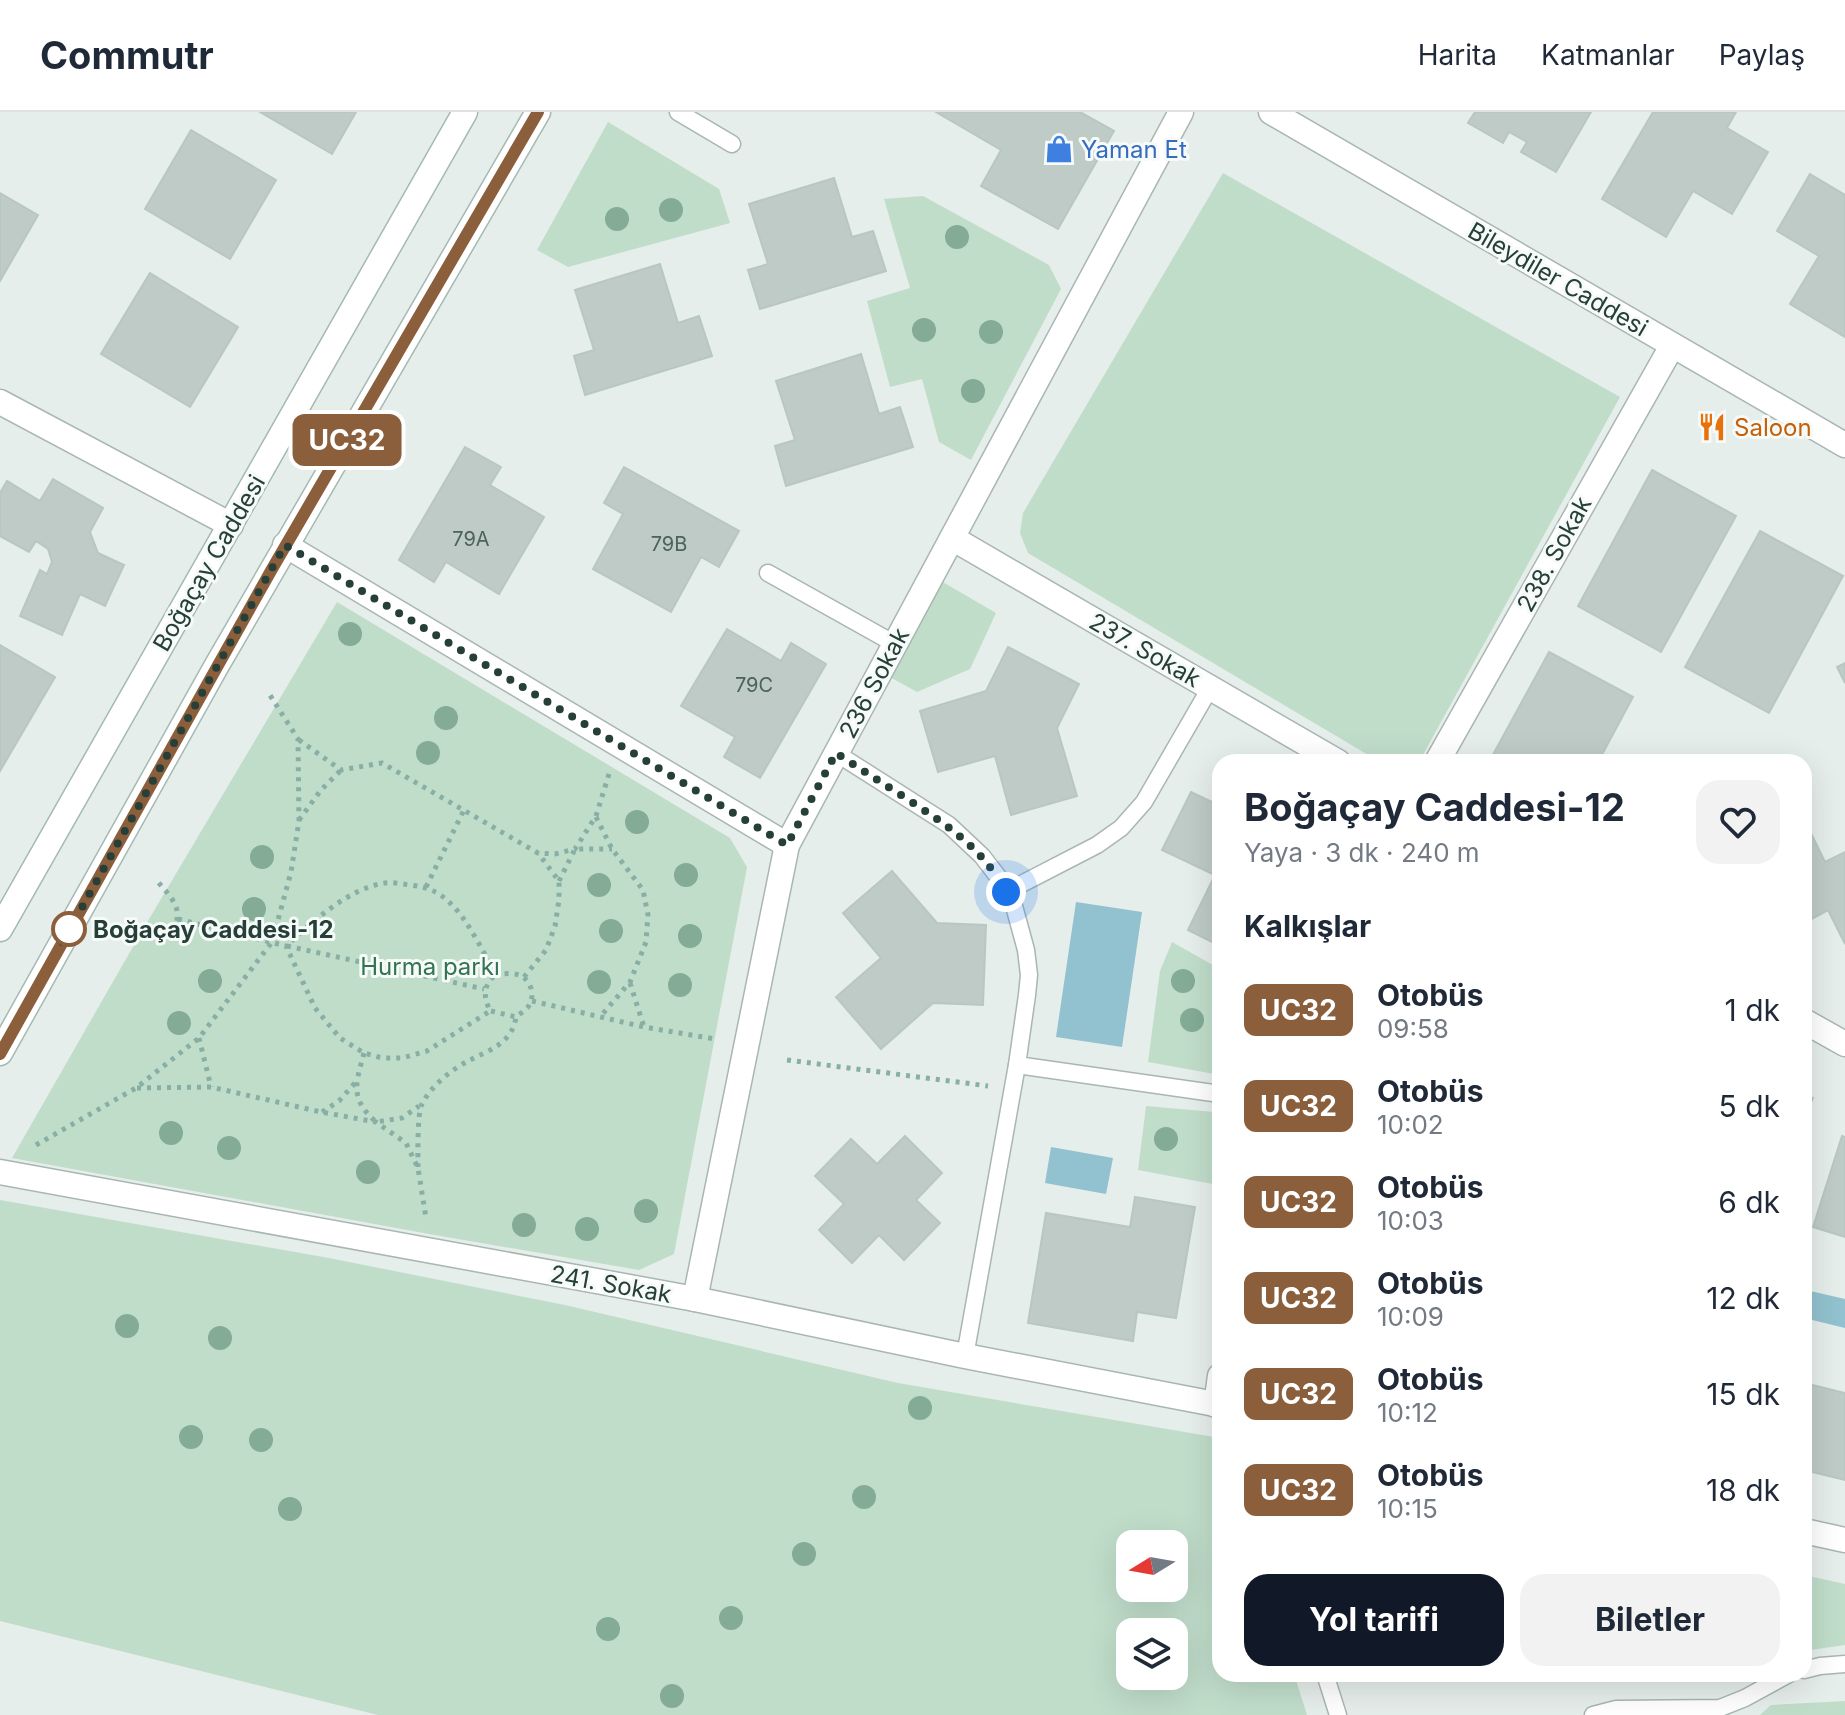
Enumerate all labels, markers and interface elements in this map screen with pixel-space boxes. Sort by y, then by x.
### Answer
text: Commutr [40,32,214,78]
text: Harita [1418,38,1497,72]
text: Katmanlar [1541,38,1675,72]
text: Paylaş [1719,38,1805,72]
shop icon: Yaman Et [1044,134,1074,164]
place label: Yaman Et [1081,135,1187,164]
street label: Bileydiler Caddesi [1463,216,1653,342]
restaurant icon: Saloon [1697,412,1727,442]
place label: Saloon [1734,413,1812,442]
line badge: UC32 [291,414,403,466]
text: UC32 [309,423,385,457]
street label: Boğaçay Caddesi [147,470,271,656]
street label: 238. Sokak [1511,491,1597,617]
house number: 79A [452,527,490,551]
house number: 79B [651,532,687,556]
street label: 237. Sokak [1084,607,1206,693]
street label: 236 Sokak [833,623,915,743]
house number: 79C [735,673,773,697]
button: heart [1696,780,1780,864]
text: Boğaçay Caddesi-12 [1244,784,1625,830]
text: Yaya · 3 dk · 240 m [1244,837,1480,868]
your location [986,872,1026,912]
text: Kalkışlar [1244,908,1371,944]
marker: Boğaçay Caddesi-12 [52,912,86,946]
place label: Boğaçay Caddesi-12 [93,915,334,944]
park label: Hurma parkı [360,952,500,981]
text: Otobüs [1377,977,1484,1013]
text: 1 dk [1725,992,1780,1028]
text: UC32 [1260,993,1337,1027]
text: 09:58 [1377,1013,1449,1044]
text: Otobüs [1377,1073,1484,1109]
text: 5 dk [1718,1088,1780,1124]
text: UC32 [1260,1089,1337,1123]
text: 10:02 [1377,1109,1444,1140]
text: Otobüs [1377,1169,1484,1205]
text: 6 dk [1718,1184,1780,1220]
text: UC32 [1260,1185,1337,1219]
text: 10:03 [1377,1205,1444,1236]
street label: 241. Sokak [548,1259,674,1309]
text: Otobüs [1377,1265,1484,1301]
text: 12 dk [1706,1280,1780,1316]
text: UC32 [1260,1281,1337,1315]
text: 10:09 [1377,1301,1444,1332]
text: Otobüs [1377,1361,1484,1397]
text: 15 dk [1706,1376,1780,1412]
text: UC32 [1260,1377,1337,1411]
text: 10:12 [1377,1397,1438,1428]
text: Otobüs [1377,1457,1484,1493]
text: 18 dk [1706,1472,1780,1508]
text: UC32 [1260,1473,1337,1507]
text: 10:15 [1377,1493,1438,1524]
north arrow [1116,1530,1188,1602]
map controls [1116,1530,1188,1690]
button: Yol tarifi [1244,1574,1504,1666]
button: Biletler [1520,1574,1780,1666]
button: layers [1116,1618,1188,1690]

